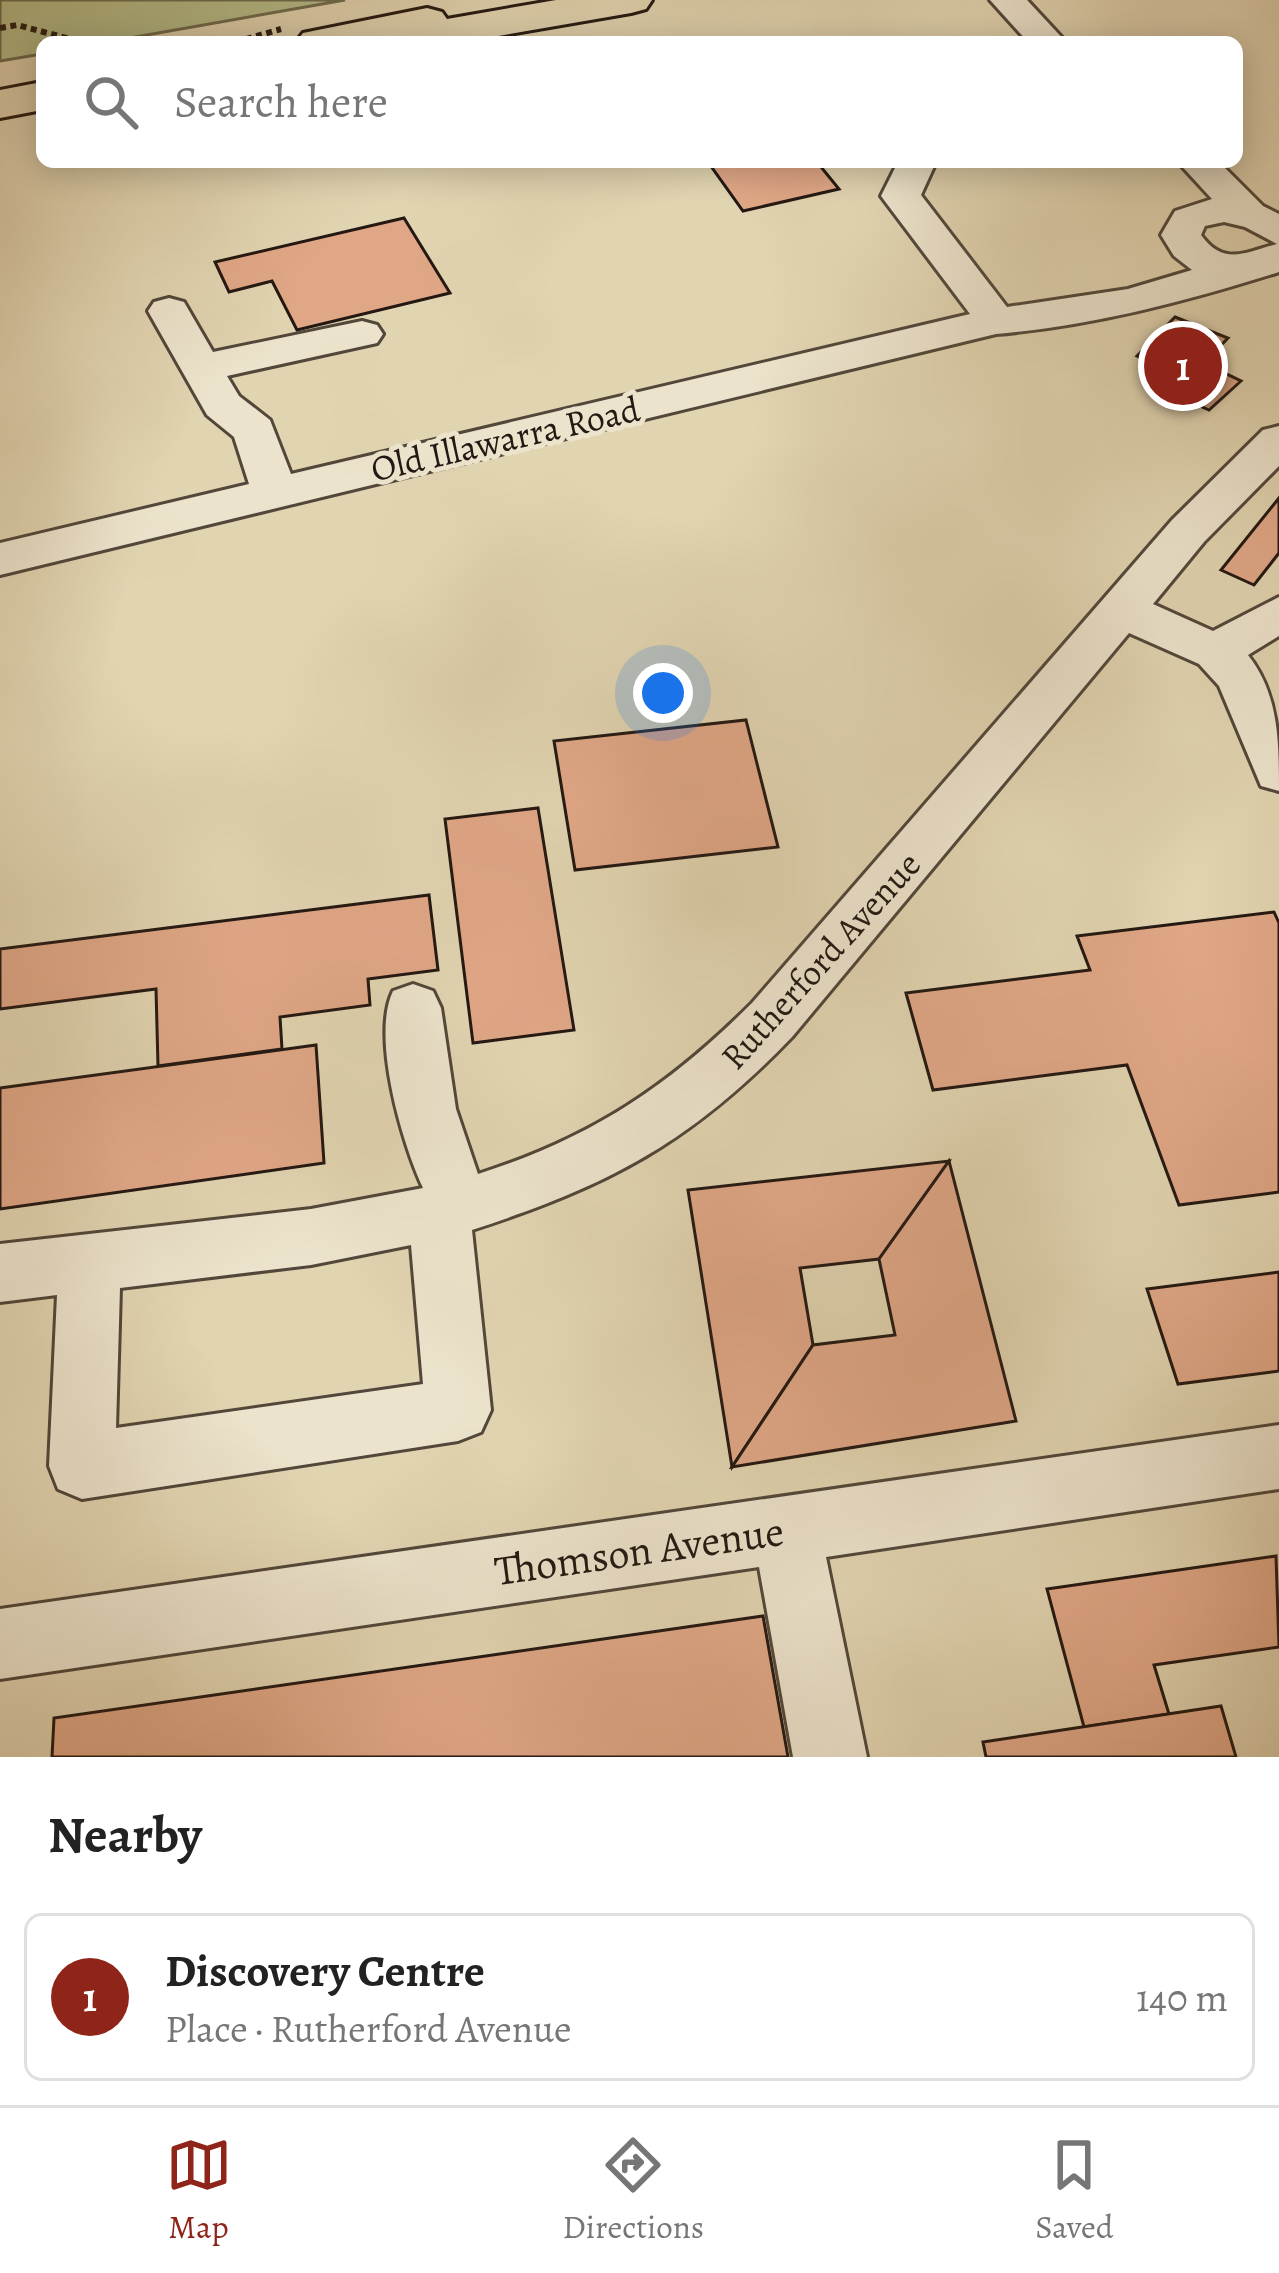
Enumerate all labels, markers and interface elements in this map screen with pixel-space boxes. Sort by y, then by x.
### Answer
search box [36,36,1243,168]
icon: search [78,69,144,135]
text: Search here [174,71,388,133]
pin: 1 [1144,321,1222,411]
street label: Old Illawarra Road [366,384,645,493]
your location [633,663,693,723]
street label: Rutherford Avenue [709,841,931,1080]
street label: Thomson Avenue [491,1502,787,1599]
text: Nearby [48,1800,202,1870]
text: Discovery Centre [165,1940,485,2002]
text: 1 [83,1971,97,2024]
text: 140 m [1136,1971,1228,2024]
text: Place · Rutherford Avenue [165,2002,572,2055]
tab: Map [166,2132,232,2249]
tab: Directions [563,2132,704,2249]
tab: Saved [1035,2132,1113,2249]

